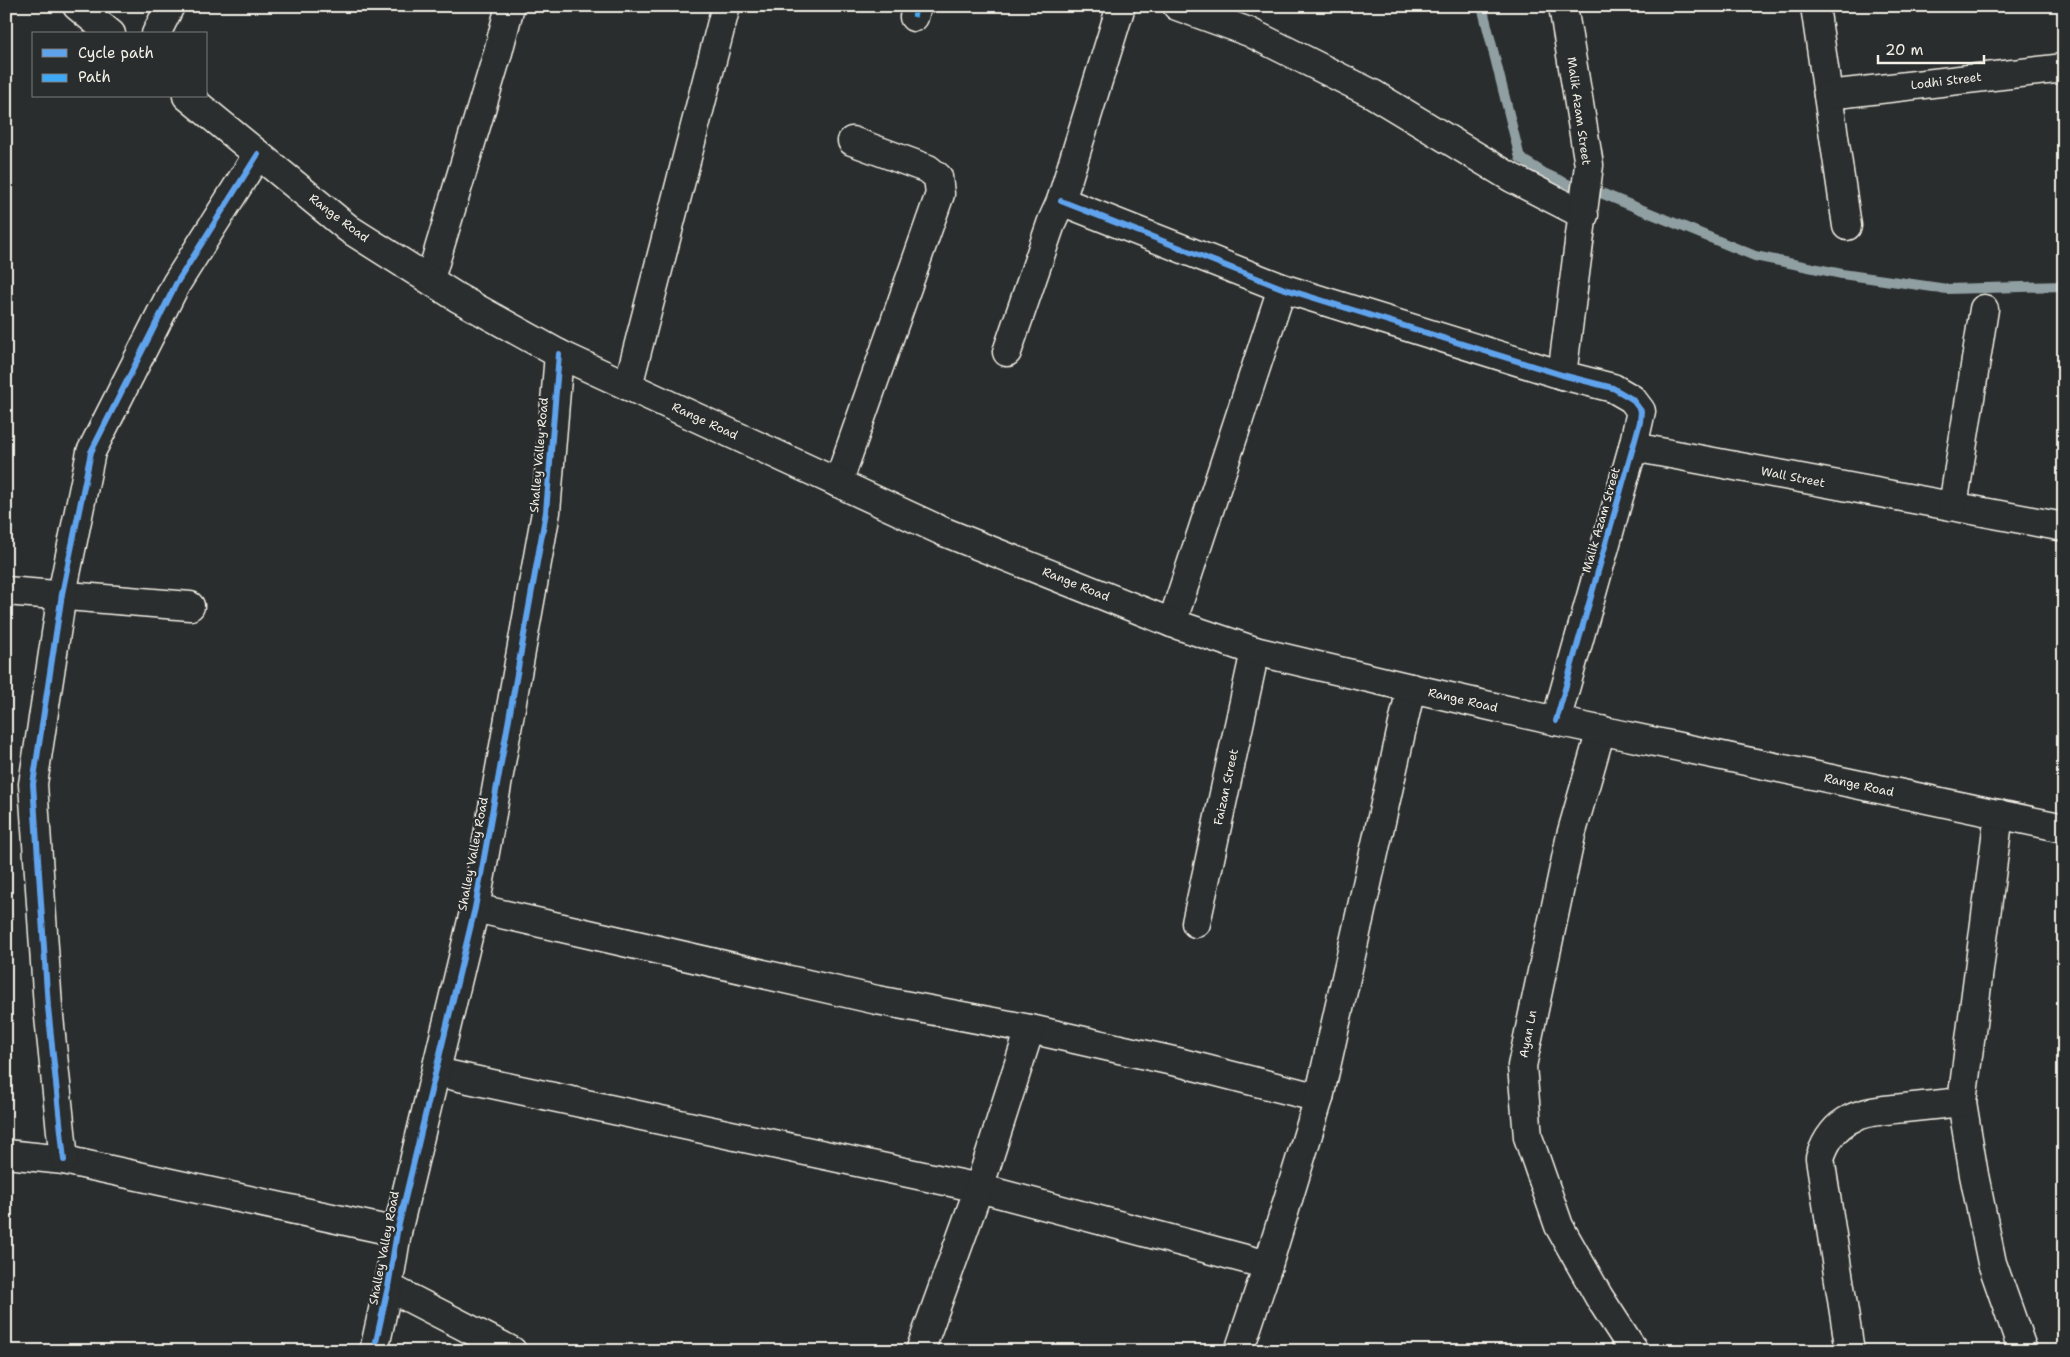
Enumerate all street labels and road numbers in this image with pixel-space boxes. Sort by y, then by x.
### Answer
street label: Malik Azam Street [1563,56,1595,166]
street label: Lodhi Street [1910,69,1982,93]
street label: Range Road [306,190,372,246]
street label: Shalley Valley Road [526,396,552,513]
street label: Range Road [669,399,741,443]
street label: Wall Street [1760,463,1826,491]
street label: Malik Azam Street [1578,465,1624,575]
street label: Range Road [1040,563,1112,605]
street label: Range Road [1427,684,1500,716]
street label: Faizan Street [1210,747,1242,827]
street label: Range Road [1823,770,1896,800]
street label: Shalley Valley Road [454,795,492,912]
street label: Ayan Ln [1516,1009,1540,1059]
street label: Shalley Valley Road [365,1189,403,1306]

